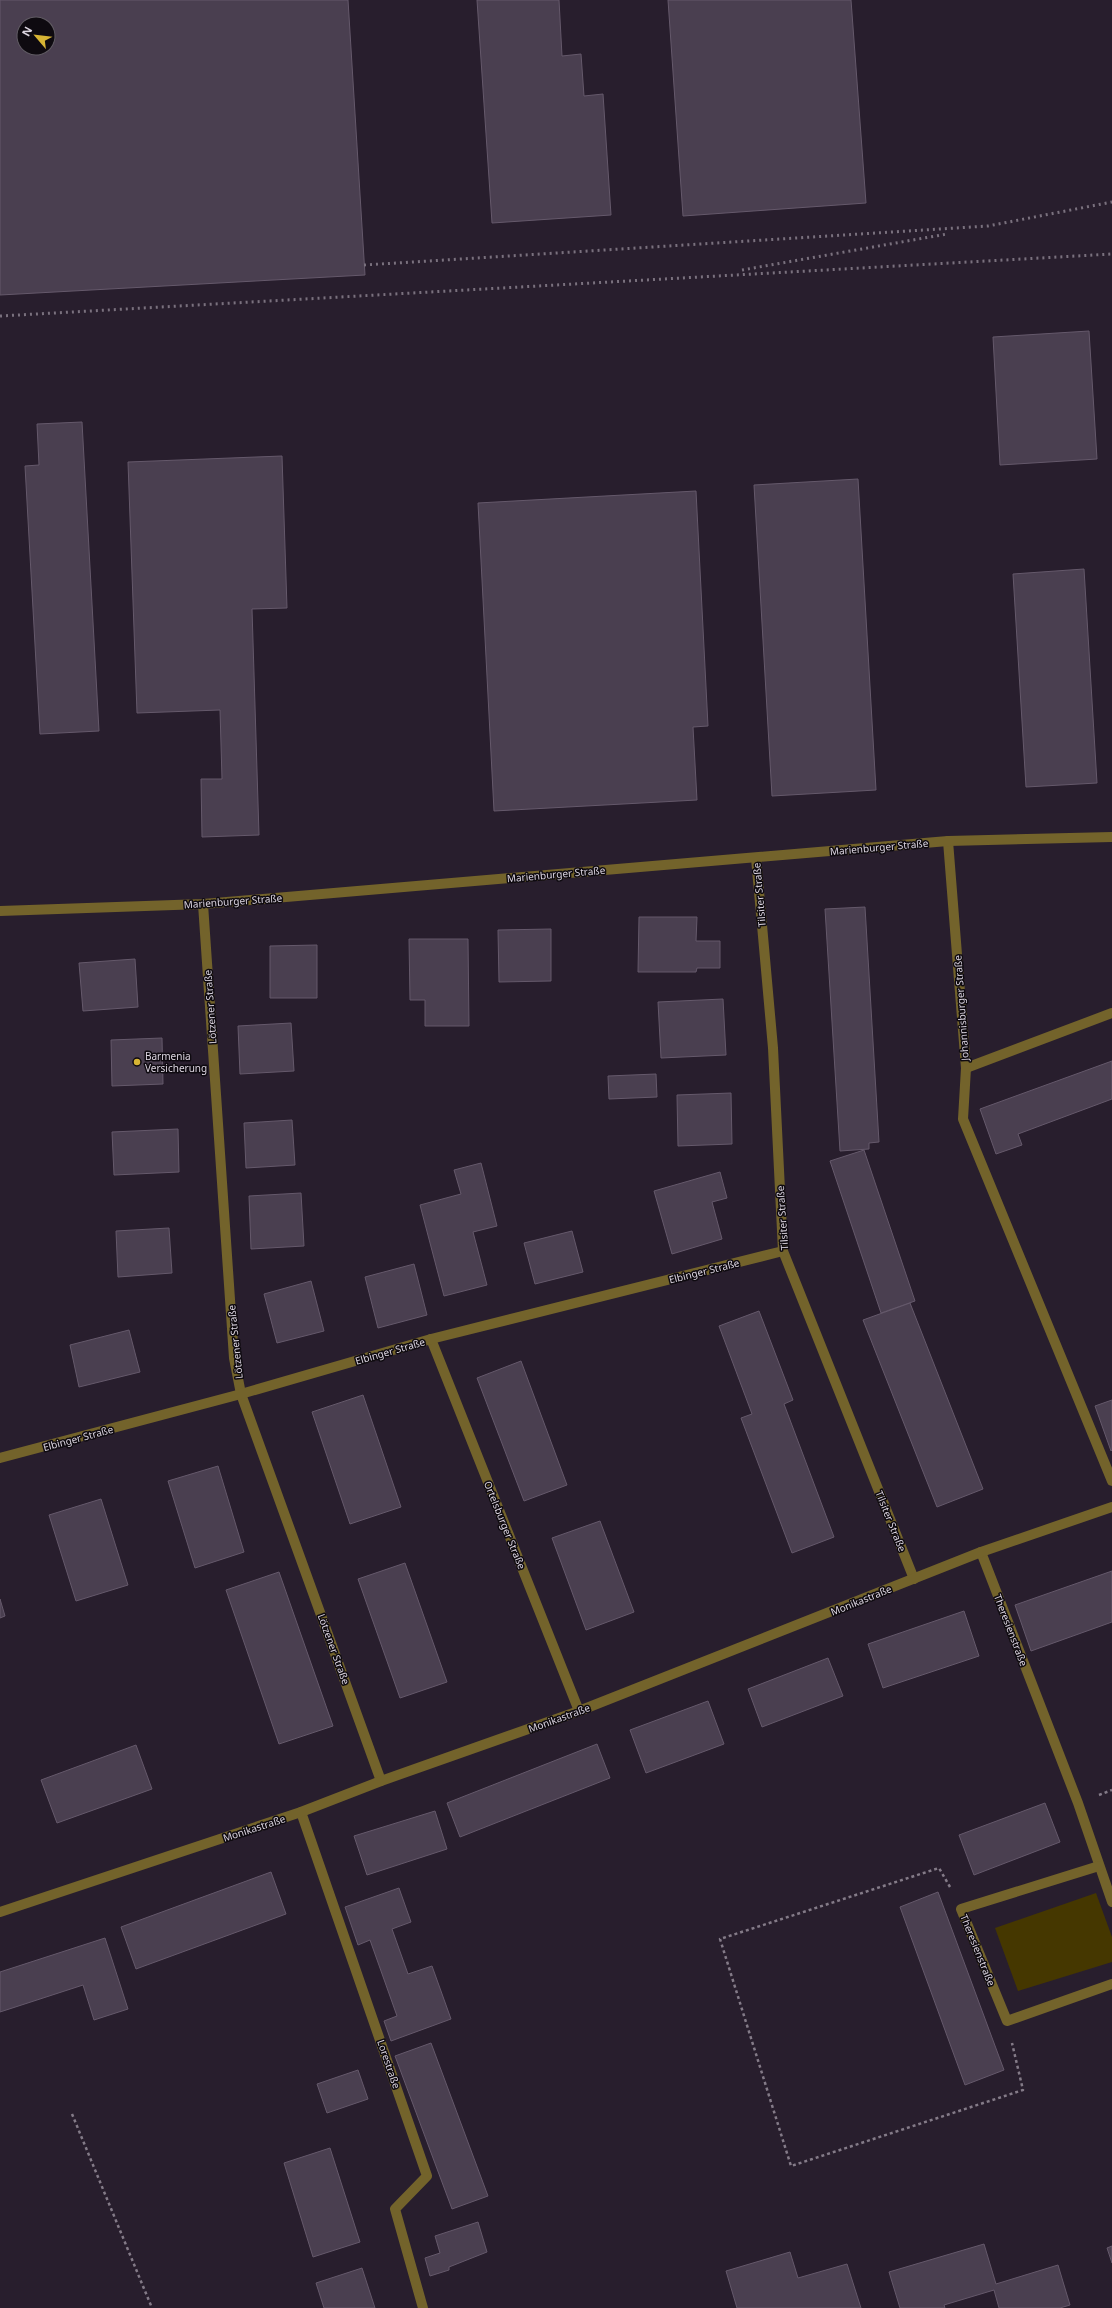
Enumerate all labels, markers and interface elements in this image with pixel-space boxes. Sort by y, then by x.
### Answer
north arrow [16,16,56,56]
text: N [18,24,35,39]
street label: Marienburger Straße [829,836,929,858]
street label: Tilsiter Straße [749,862,769,928]
street label: Marienburger Straße [506,863,606,885]
street label: Marienburger Straße [183,891,283,911]
street label: Johannisburger Straße [950,954,972,1062]
street label: Lötzener Straße [200,969,220,1045]
place label: Barmenia Versicherung [145,1049,207,1075]
marker: Barmenia Versicherung [132,1057,142,1067]
street label: Tilsiter Straße [773,1185,791,1251]
street label: Elbinger Straße [667,1255,741,1287]
street label: Lötzener Straße [224,1304,246,1380]
street label: Elbinger Straße [353,1334,427,1368]
street label: Elbinger Straße [41,1422,115,1454]
street label: Ortelsburger Straße [481,1479,529,1572]
street label: Tilsiter Straße [872,1488,910,1554]
street label: Monikastraße [828,1581,894,1619]
street label: Theresienstraße [991,1592,1031,1668]
street label: Lötzener Straße [315,1612,353,1687]
street label: Monikastraße [526,1700,592,1736]
street label: Monikastraße [221,1811,287,1845]
street label: Theresienstraße [957,1912,999,1988]
street label: Lorestraße [374,2038,404,2091]

